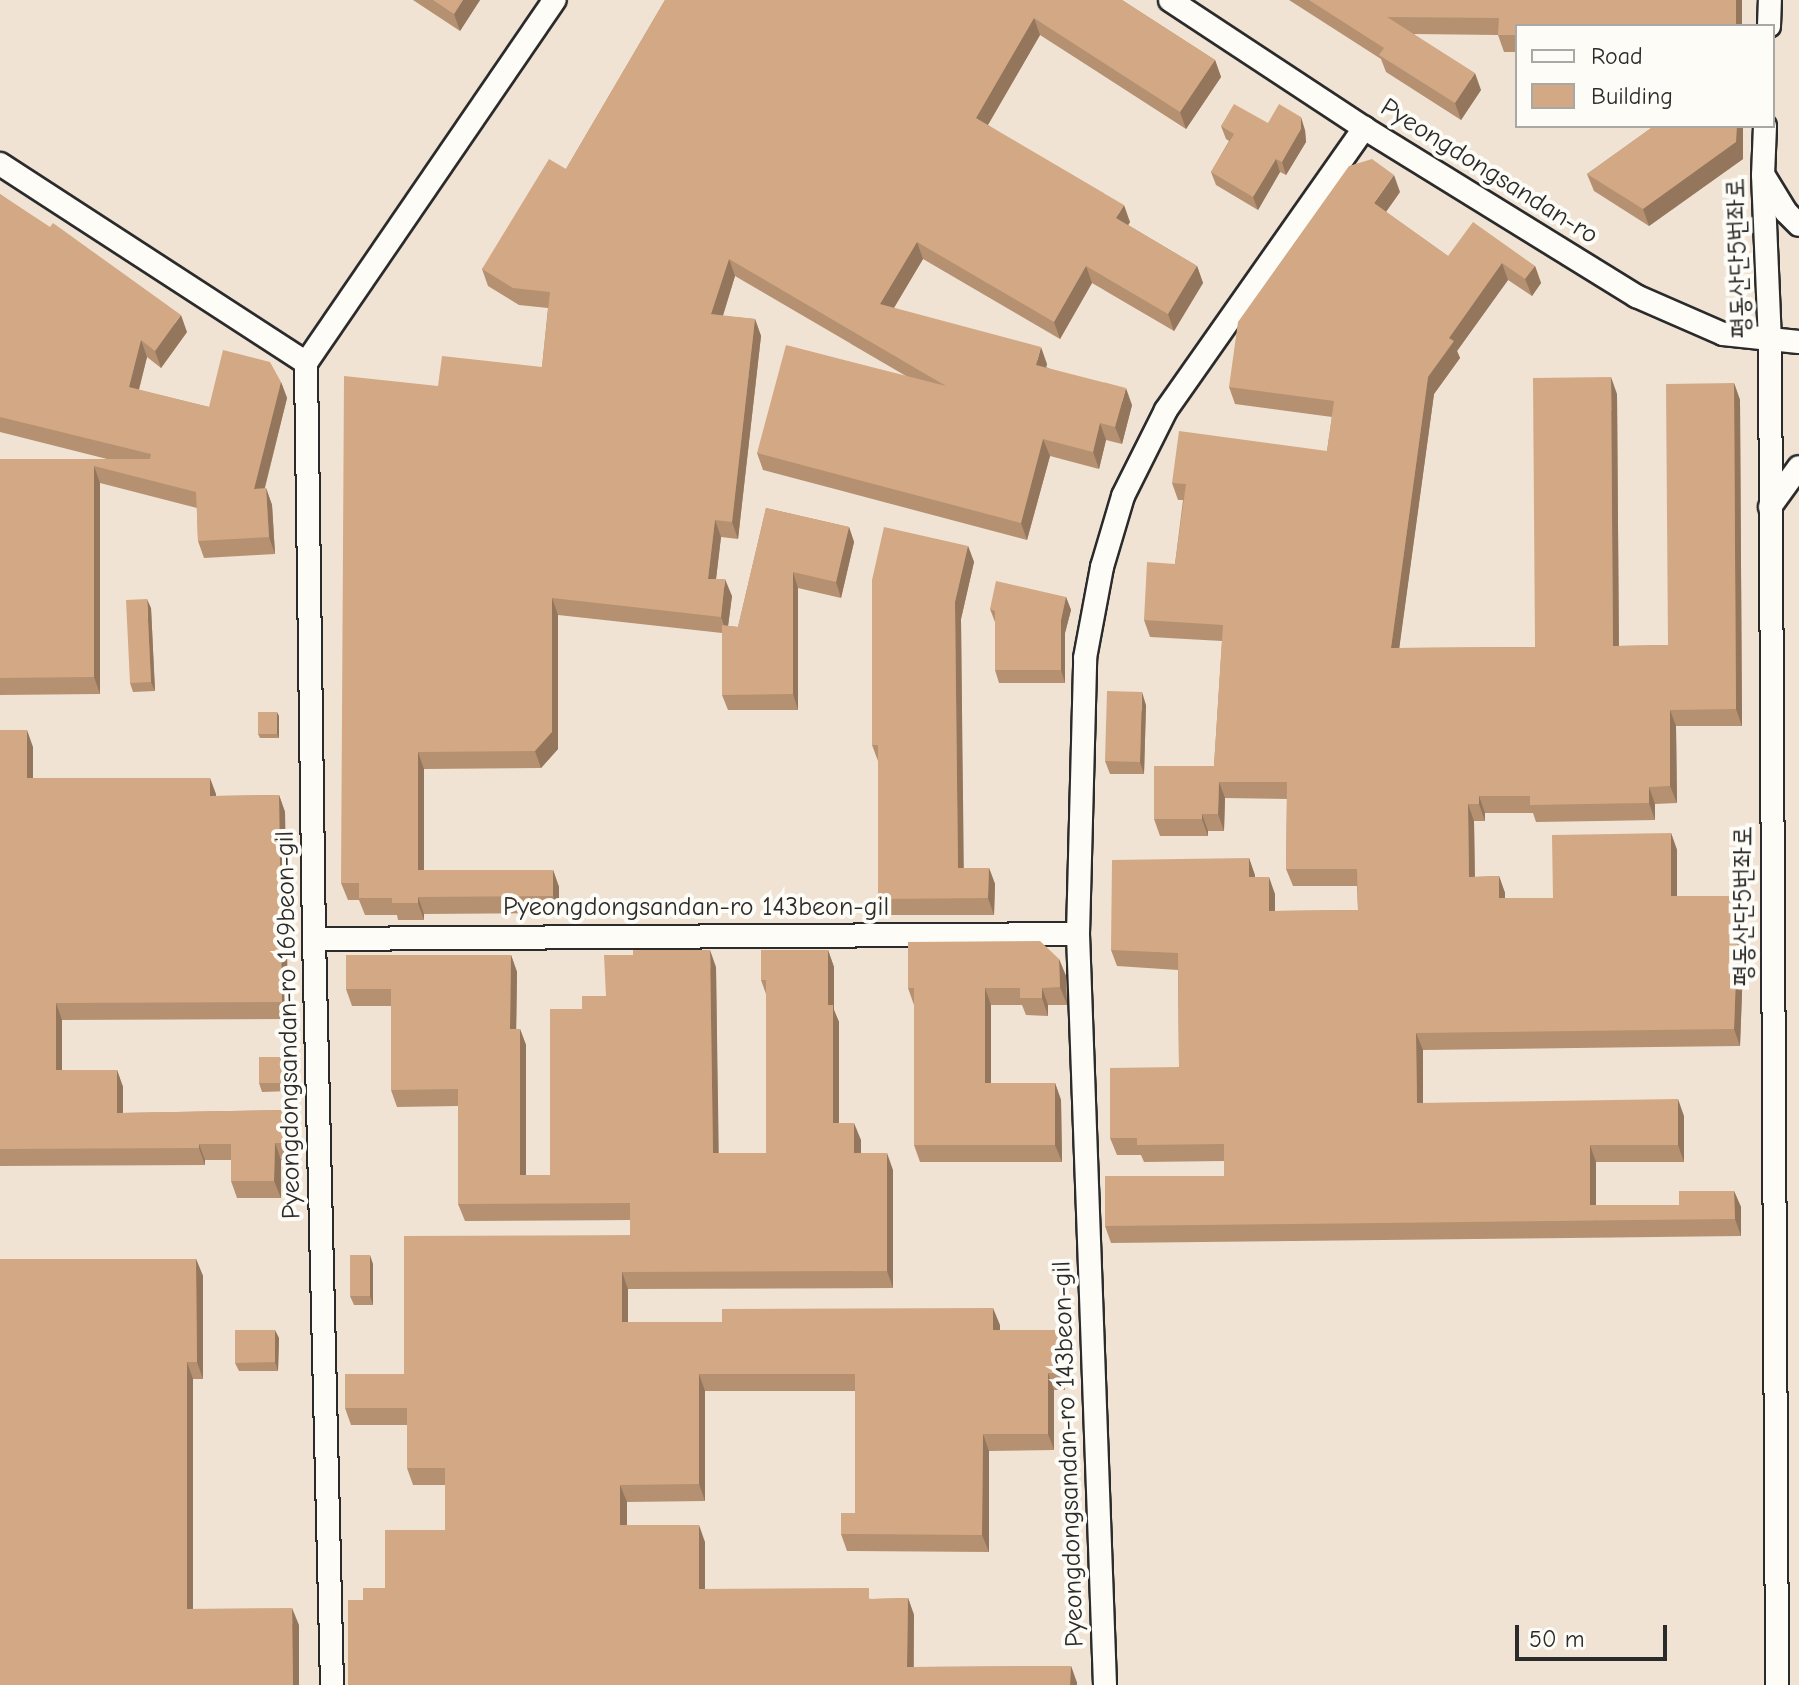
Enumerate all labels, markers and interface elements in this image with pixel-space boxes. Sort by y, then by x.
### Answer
legend [1515,24,1775,128]
text: Road [1591,42,1643,70]
text: Building [1591,82,1673,110]
street label: Pyeongdongsandan-ro [1374,92,1604,252]
street label: 평동산단5번좌로 [1721,177,1757,339]
street label: 평동산단5번좌로 [1728,826,1760,986]
street label: Pyeongdongsandan-ro 169beon-gil [270,831,308,1219]
street label: Pyeongdongsandan-ro 143beon-gil [503,892,889,924]
street label: Pyeongdongsandan-ro 143beon-gil [1047,1260,1091,1648]
scale bar [1519,1609,1671,1659]
text: 50 m [1529,1625,1585,1653]

